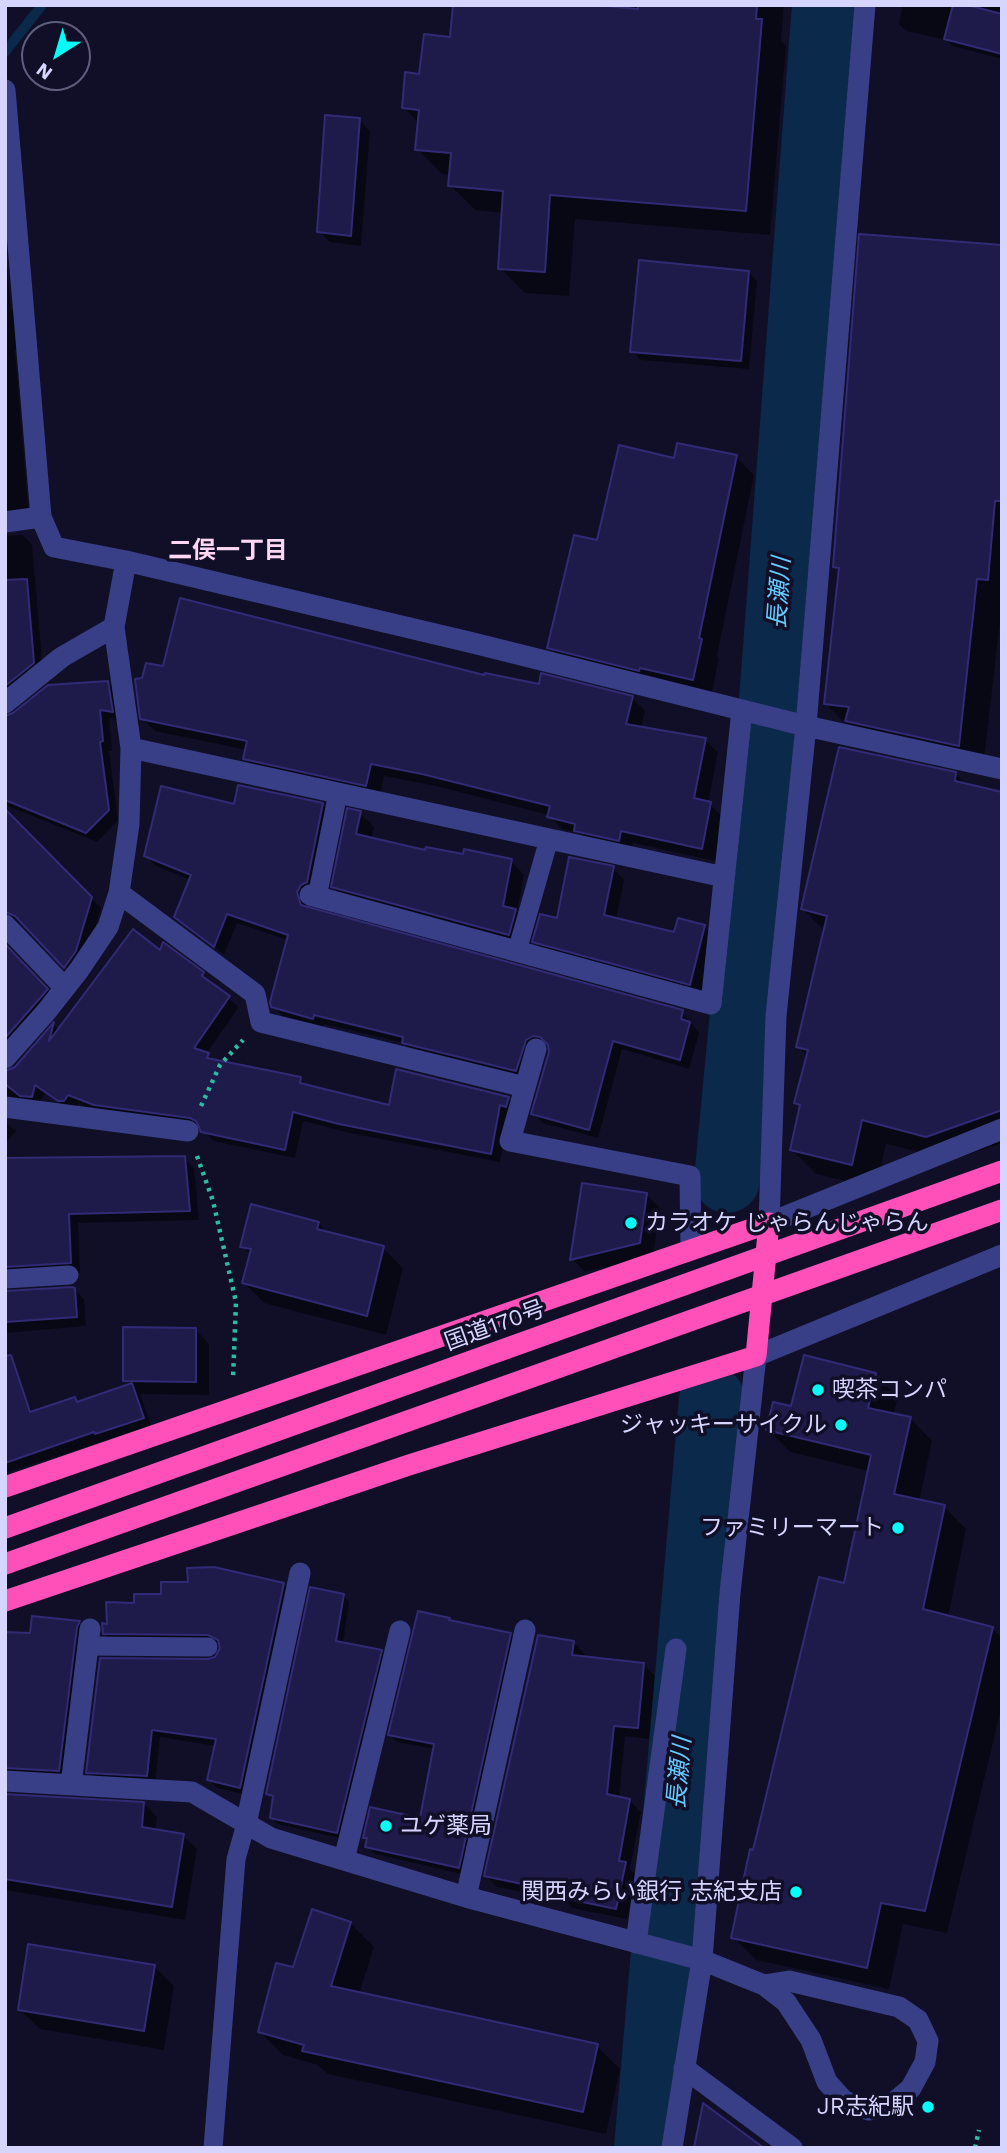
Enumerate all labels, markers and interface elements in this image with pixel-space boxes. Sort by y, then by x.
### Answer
north arrow [21,21,91,91]
text: N [32,58,57,85]
district label: 二俣一丁目 [168,537,288,565]
water label: 長瀬川 [763,556,797,630]
place label: カラオケ じゃらんじゃらん [645,1209,929,1237]
marker: カラオケ じゃらんじゃらん [623,1215,639,1231]
street label: 国道170号 [441,1295,549,1357]
place label: 喫茶コンパ [832,1376,947,1404]
marker: 喫茶コンパ [810,1382,826,1398]
place label: ジャッキーサイクル [620,1411,827,1439]
marker: ジャッキーサイクル [833,1417,849,1433]
place label: ファミリーマート [700,1514,884,1542]
marker: ファミリーマート [890,1520,906,1536]
water label: 長瀬川 [663,1736,697,1810]
place label: ユゲ薬局 [400,1812,492,1840]
marker: ユゲ薬局 [378,1818,394,1834]
place label: 関西みらい銀行 志紀支店 [521,1878,782,1906]
marker: 関西みらい銀行 志紀支店 [788,1884,804,1900]
place label: JR志紀駅 [817,2093,914,2121]
marker: JR志紀駅 [920,2099,936,2115]

